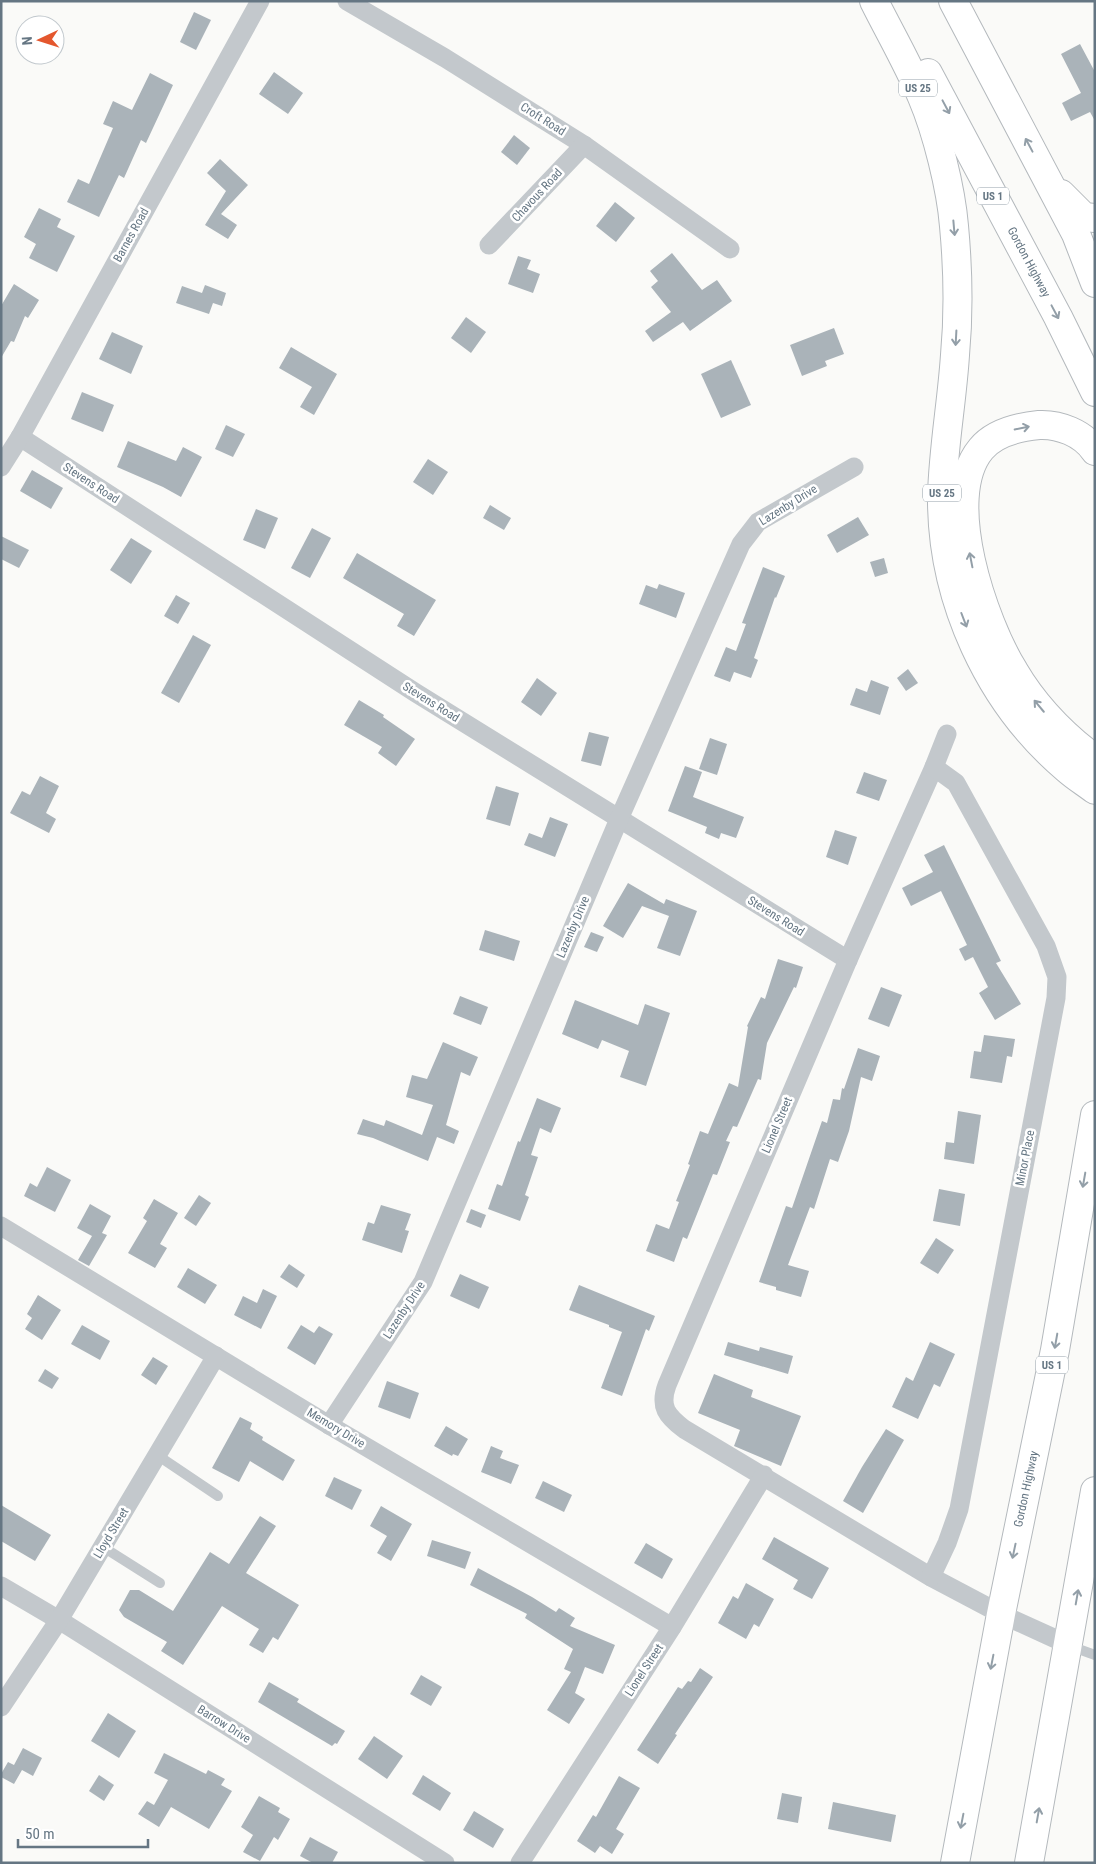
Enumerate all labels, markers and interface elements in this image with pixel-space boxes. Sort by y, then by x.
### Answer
north arrow [15,15,65,65]
text: N [19,36,35,46]
road number: US 25 [899,80,937,96]
one-way arrow [941,99,951,114]
street label: Croft Road [518,100,568,138]
one-way arrow [1024,137,1034,152]
street label: Chavous Road [509,166,565,224]
road number: US 1 [977,188,1009,205]
street label: Barnes Road [110,205,152,265]
one-way arrow [949,220,959,236]
street label: Gordon Highway [1005,224,1053,300]
one-way arrow [1050,304,1060,319]
one-way arrow [952,330,961,346]
one-way arrow [1014,423,1030,432]
street label: Stevens Road [60,460,122,506]
street label: Lazenby Drive [756,481,820,528]
road number: US 25 [923,484,961,502]
one-way arrow [966,553,976,569]
one-way arrow [960,612,969,627]
street label: Stevens Road [400,679,462,725]
one-way arrow [1034,699,1045,712]
street label: Stevens Road [745,893,807,939]
street label: Lazenby Drive [554,894,592,960]
street label: Lionel Street [759,1094,795,1155]
street label: Minor Place [1013,1129,1037,1187]
one-way arrow [1078,1172,1088,1188]
street label: Lazenby Drive [380,1278,428,1341]
one-way arrow [1051,1332,1061,1348]
road number: US 1 [1036,1356,1068,1374]
street label: Memory Drive [304,1405,368,1451]
street label: Gordon Highway [1011,1450,1041,1528]
street label: Lloyd Street [91,1505,132,1561]
one-way arrow [1008,1543,1018,1559]
one-way arrow [1072,1590,1082,1606]
street label: Lionel Street [622,1641,666,1699]
one-way arrow [987,1653,996,1669]
street label: Barrow Drive [195,1702,253,1746]
one-way arrow [1033,1807,1043,1823]
one-way arrow [957,1813,967,1829]
scale bar [18,1816,148,1848]
text: 50 m [25,1825,55,1843]

